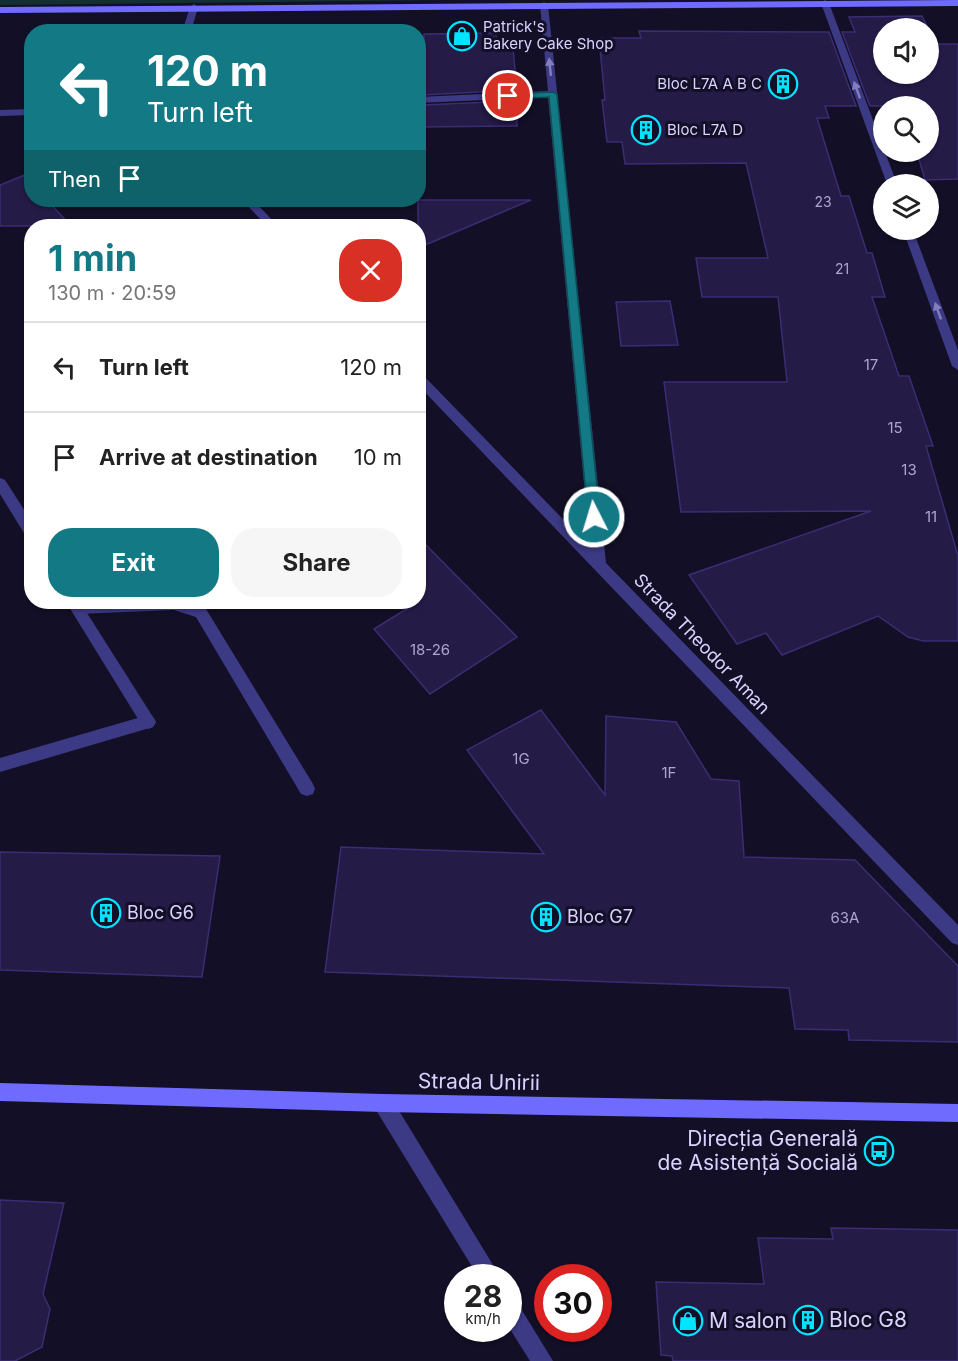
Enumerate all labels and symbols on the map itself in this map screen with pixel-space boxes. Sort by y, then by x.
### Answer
place label: Patrick's Bakery Cake Shop [483,17,613,53]
shop icon: Patrick's Bakery Cake Shop [446,20,478,52]
one-way arrow [545,57,555,76]
building icon: Bloc L7A A B C [767,68,799,100]
pin [482,70,533,121]
place label: Bloc L7A A B C [657,74,762,93]
one-way arrow [852,81,862,99]
building icon: Bloc L7A D [630,114,662,146]
place label: Bloc L7A D [667,120,743,139]
house number: 23 [814,193,832,210]
house number: 21 [835,260,849,277]
one-way arrow [933,302,942,320]
house number: 17 [864,355,878,374]
house number: 15 [887,418,903,437]
house number: 13 [901,460,917,479]
position arrow [562,485,626,549]
house number: 11 [925,507,937,526]
street label: Strada Theodor Aman [630,569,775,718]
house number: 18-26 [410,640,450,659]
house number: 1G [512,749,530,768]
house number: 1F [662,763,676,782]
building icon: Bloc G6 [90,897,122,929]
building icon: Bloc G7 [530,901,562,933]
place label: Bloc G6 [127,902,194,923]
place label: Bloc G7 [567,906,633,927]
house number: 63A [831,908,859,927]
street label: Strada Unirii [418,1068,540,1095]
place label: Direcția Generală de Asistență Socială [657,1126,858,1175]
bus stop icon: Direcția Generală de Asistență Socială [863,1135,895,1167]
speed limit sign: 30 [534,1264,612,1342]
building icon: Bloc G8 [792,1304,824,1336]
shop icon: M salon [672,1305,704,1337]
place label: Bloc G8 [829,1307,907,1332]
place label: M salon [709,1308,787,1333]

